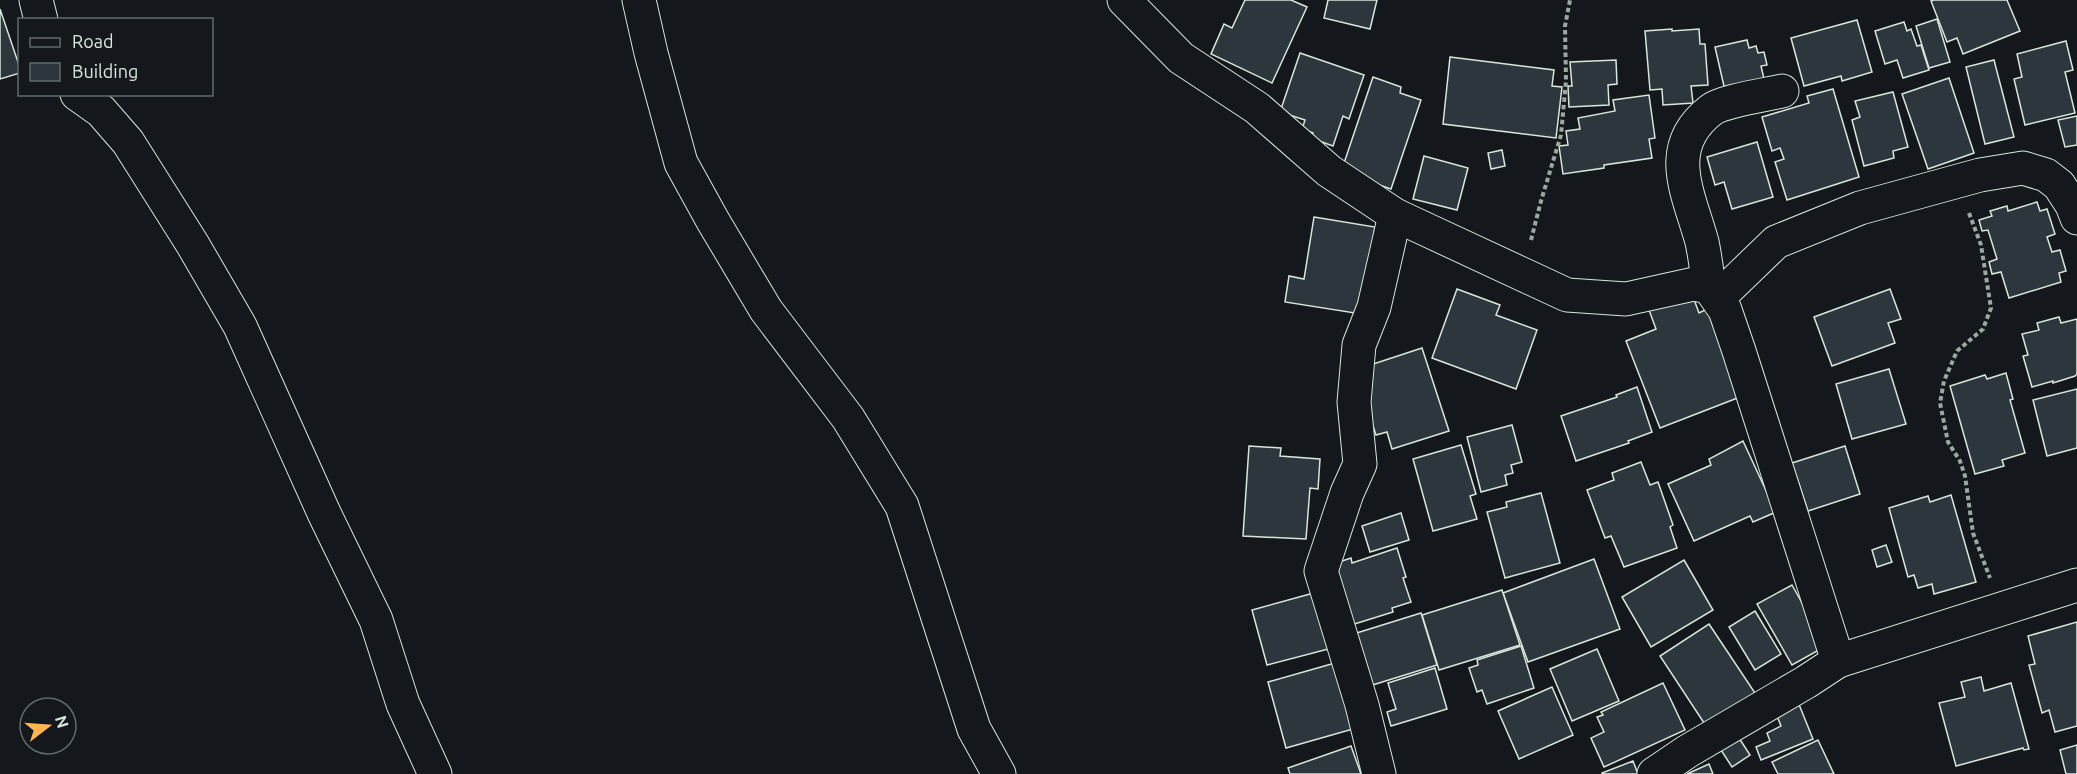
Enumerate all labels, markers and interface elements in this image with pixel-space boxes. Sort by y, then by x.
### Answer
legend [18,18,213,96]
text: Road [72,31,114,51]
text: Building [72,61,138,81]
north arrow [18,696,78,756]
text: N [52,713,73,730]

